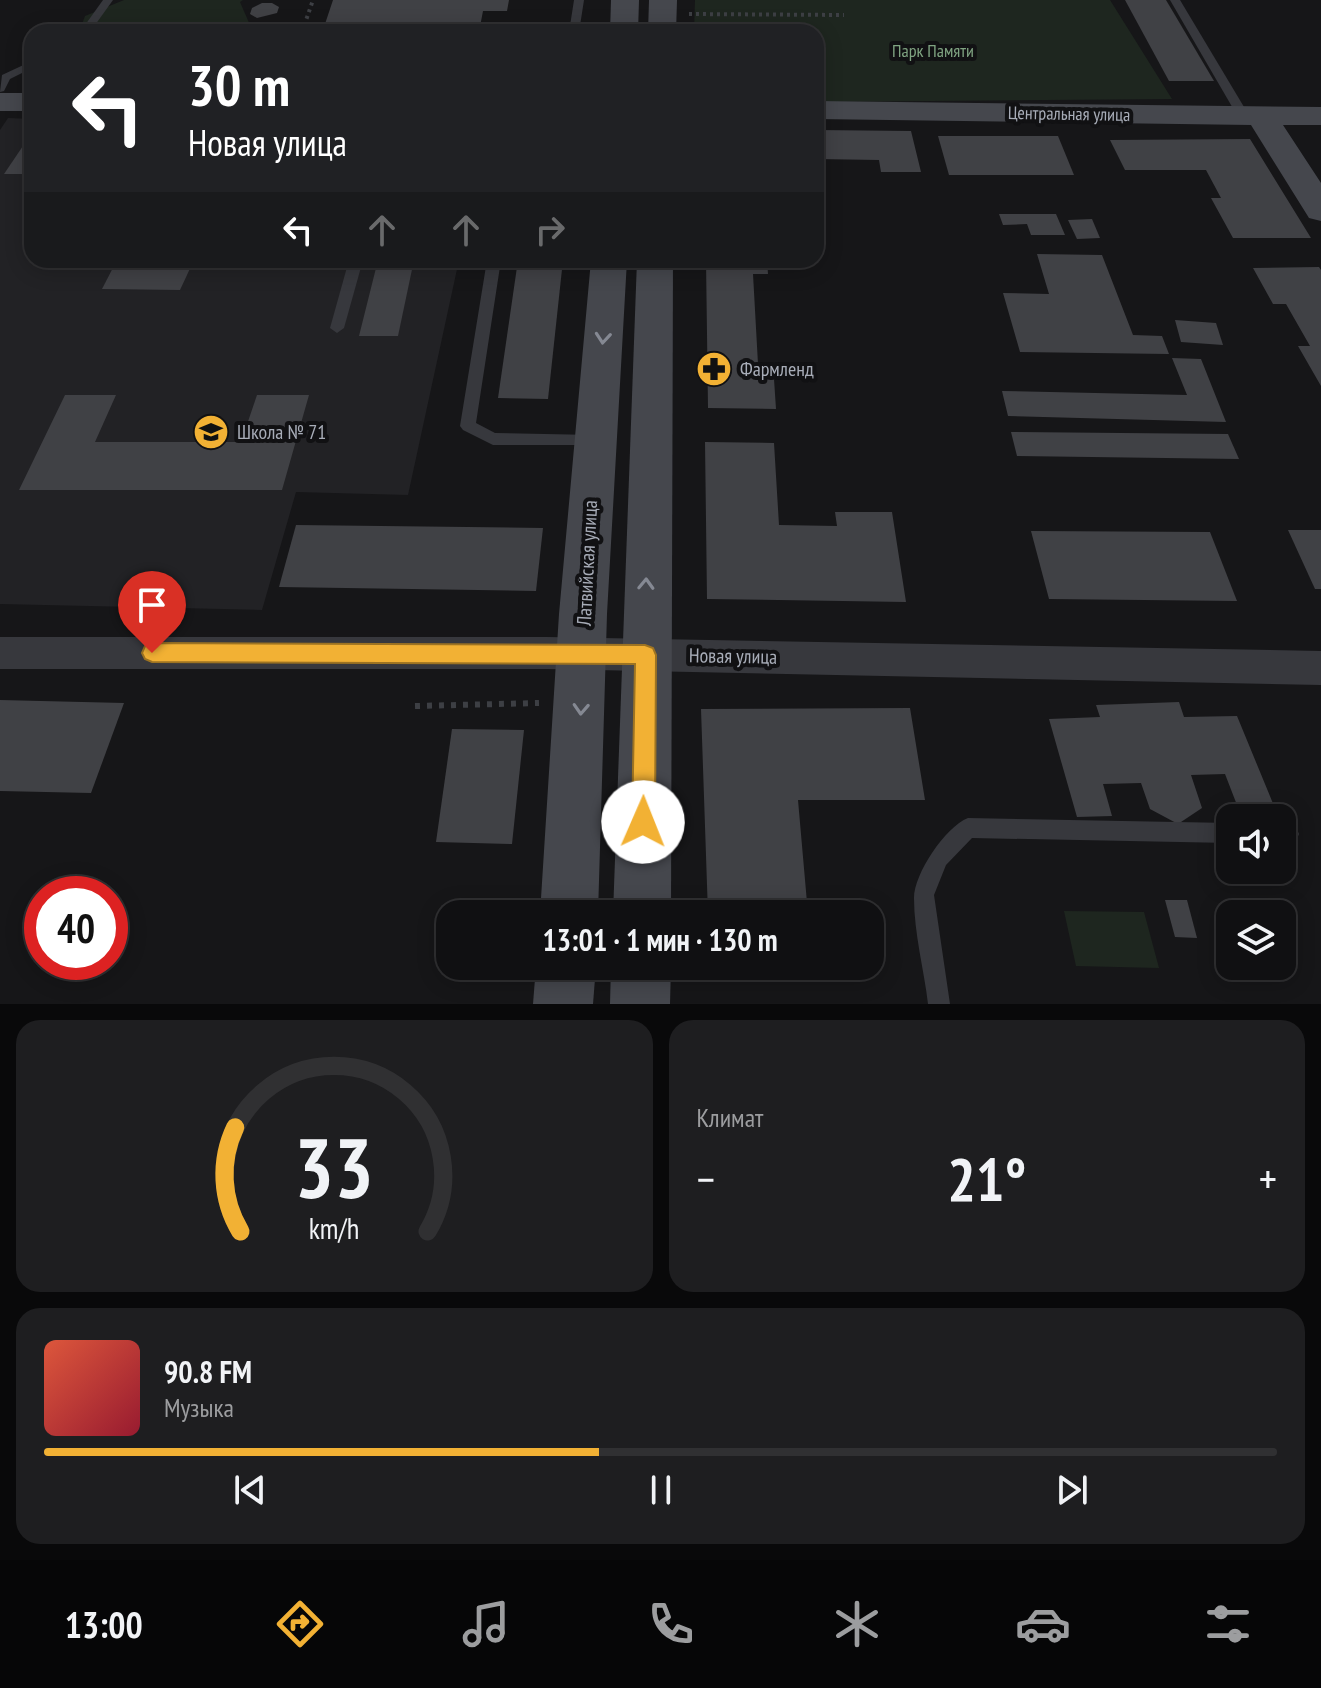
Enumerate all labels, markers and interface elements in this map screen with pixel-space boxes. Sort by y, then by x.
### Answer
park label: Парк Памяти [892,39,974,62]
text: 30 m [188,49,290,121]
icon: left [56,56,160,160]
street label: Центральная улица [1008,101,1130,126]
text: Новая улица [188,119,347,166]
icon: left [276,208,320,252]
icon: ahead [360,208,404,252]
icon: ahead [444,208,488,252]
icon: right [528,208,572,252]
one-way arrow [594,332,611,345]
pharmacy icon: Фармленд [695,350,733,388]
place label: Фармленд [740,356,814,382]
school or university icon: Школа № 71 [192,413,230,451]
place label: Школа № 71 [237,419,326,445]
street label: Латвийская улица [571,499,603,628]
pin [118,571,186,653]
one-way arrow [637,577,655,590]
icon: arrive [130,583,174,627]
street label: Новая улица [689,642,777,670]
one-way arrow [572,703,589,716]
position arrow [601,780,685,864]
map controls [1216,804,1296,980]
button: sound [1216,804,1296,884]
speed limit sign: 40 [24,876,128,980]
button: layers [1216,900,1296,980]
text: 13:01 · 1 мин · 130 m [542,920,778,959]
text: Климат [697,1101,763,1134]
text: 33 [294,1113,374,1221]
text: 21° [947,1140,1026,1218]
text: − [697,1150,715,1207]
text: + [1259,1150,1277,1207]
text: km/h [309,1210,360,1247]
text: 90.8 FM [164,1352,252,1391]
text: Музыка [164,1391,234,1424]
icon: previous [228,1468,272,1512]
icon: pause [639,1468,683,1512]
icon: next [1050,1468,1094,1512]
icon: directions [272,1596,328,1652]
icon: music [458,1596,514,1652]
icon: phone [643,1596,699,1652]
icon: climate [829,1596,885,1652]
icon: car [1015,1596,1071,1652]
icon: filters [1200,1596,1256,1652]
text: 13:00 [65,1601,143,1648]

